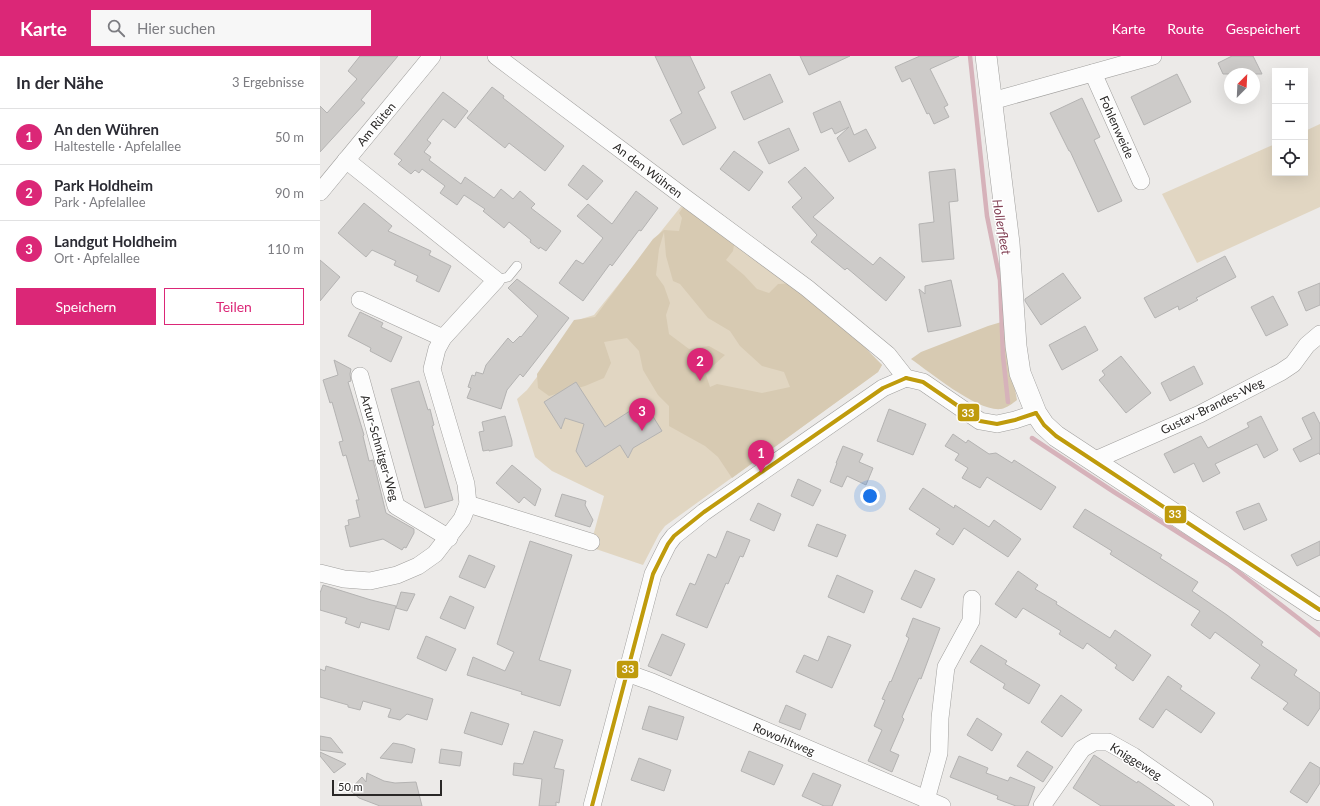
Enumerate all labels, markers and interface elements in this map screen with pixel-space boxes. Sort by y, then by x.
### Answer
search box [91,10,371,46]
text: Karte [20,17,67,40]
icon: search [105,17,127,39]
text: Hier suchen [137,19,215,37]
text: Karte [1112,20,1145,37]
text: Route [1167,20,1204,37]
text: Gespeichert [1226,20,1300,37]
north arrow [1224,68,1260,104]
map controls [1272,68,1308,176]
button: + [1272,68,1308,104]
text: In der Nähe [16,72,104,93]
text: 3 Ergebnisse [232,74,304,90]
street label: Fohlenweide [1096,93,1138,161]
street label: Am Rüten [353,99,399,149]
button: − [1272,104,1308,140]
text: An den Wühren [54,120,159,138]
text: 1 [25,129,33,145]
text: 50 m [275,129,304,145]
text: Haltestelle · Apfelallee [54,138,181,154]
street label: An den Wühren [610,139,686,201]
button: locate [1272,140,1308,176]
text: Park Holdheim [54,176,153,194]
text: 2 [25,185,33,201]
text: 90 m [275,185,304,201]
text: Park · Apfelallee [54,194,146,210]
water label: Hollerfleet [989,198,1015,257]
text: Landgut Holdheim [54,232,177,250]
text: 3 [25,241,33,257]
text: 110 m [267,241,304,257]
text: Ort · Apfelallee [54,250,140,266]
button: Speichern [16,288,156,325]
button: Teilen [164,288,304,325]
pin: 2 [687,348,713,381]
street label: Gustav-Brandes-Weg [1158,375,1266,437]
street label: Artur-Schnitger-Weg [358,393,402,503]
pin: 3 [629,398,655,431]
line badge: 33 [957,403,980,422]
text: 33 [962,406,974,419]
pin: 1 [748,440,774,473]
your location [860,486,880,506]
line badge: 33 [1164,505,1187,524]
text: 33 [1169,507,1181,520]
line badge: 33 [616,660,639,679]
text: 33 [622,662,634,675]
street label: Rowohltweg [751,719,817,759]
street label: Kniggeweg [1107,739,1165,783]
scale bar [332,778,442,797]
text: 50 m [338,780,363,793]

